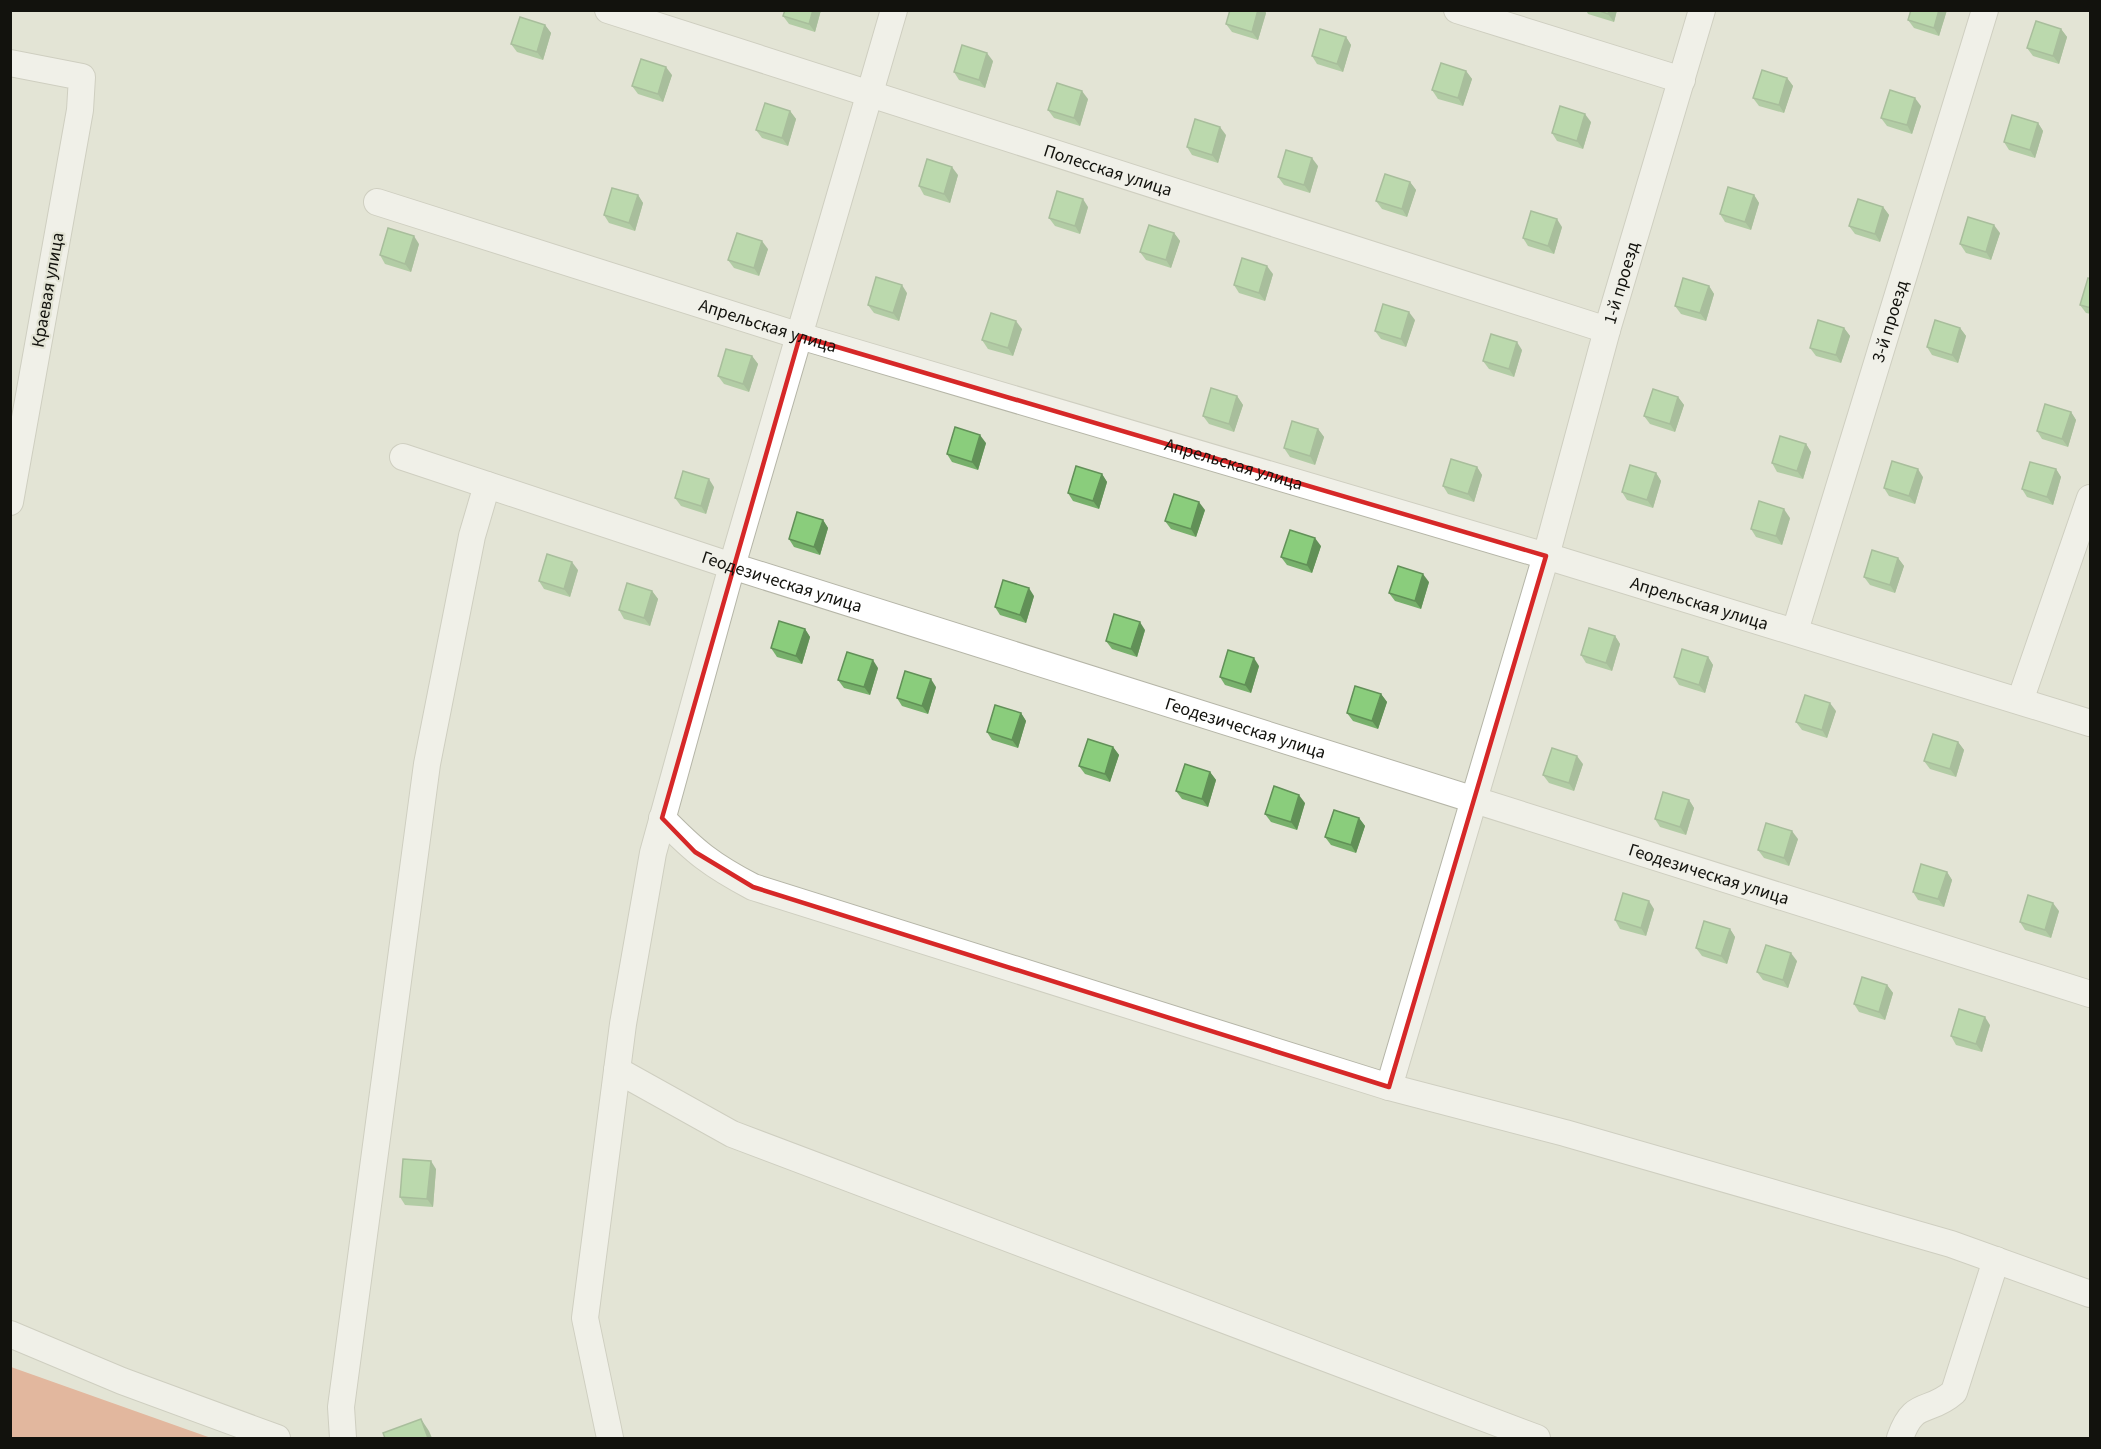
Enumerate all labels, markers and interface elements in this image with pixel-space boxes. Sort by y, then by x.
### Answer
street label: Полесская улица [1040,138,1176,202]
street label: Краевая улица [26,230,70,350]
street label: 1-й проезд [1597,238,1645,327]
street label: 3-й проезд [1865,277,1914,365]
street label: Апрельская улица [696,292,840,359]
street label: Апрельская улица [1162,432,1306,496]
street label: Геодезическая улица [699,544,865,619]
street label: Апрельская улица [1627,570,1772,636]
street label: Геодезическая улица [1162,691,1329,765]
street label: Геодезическая улица [1626,837,1792,911]

